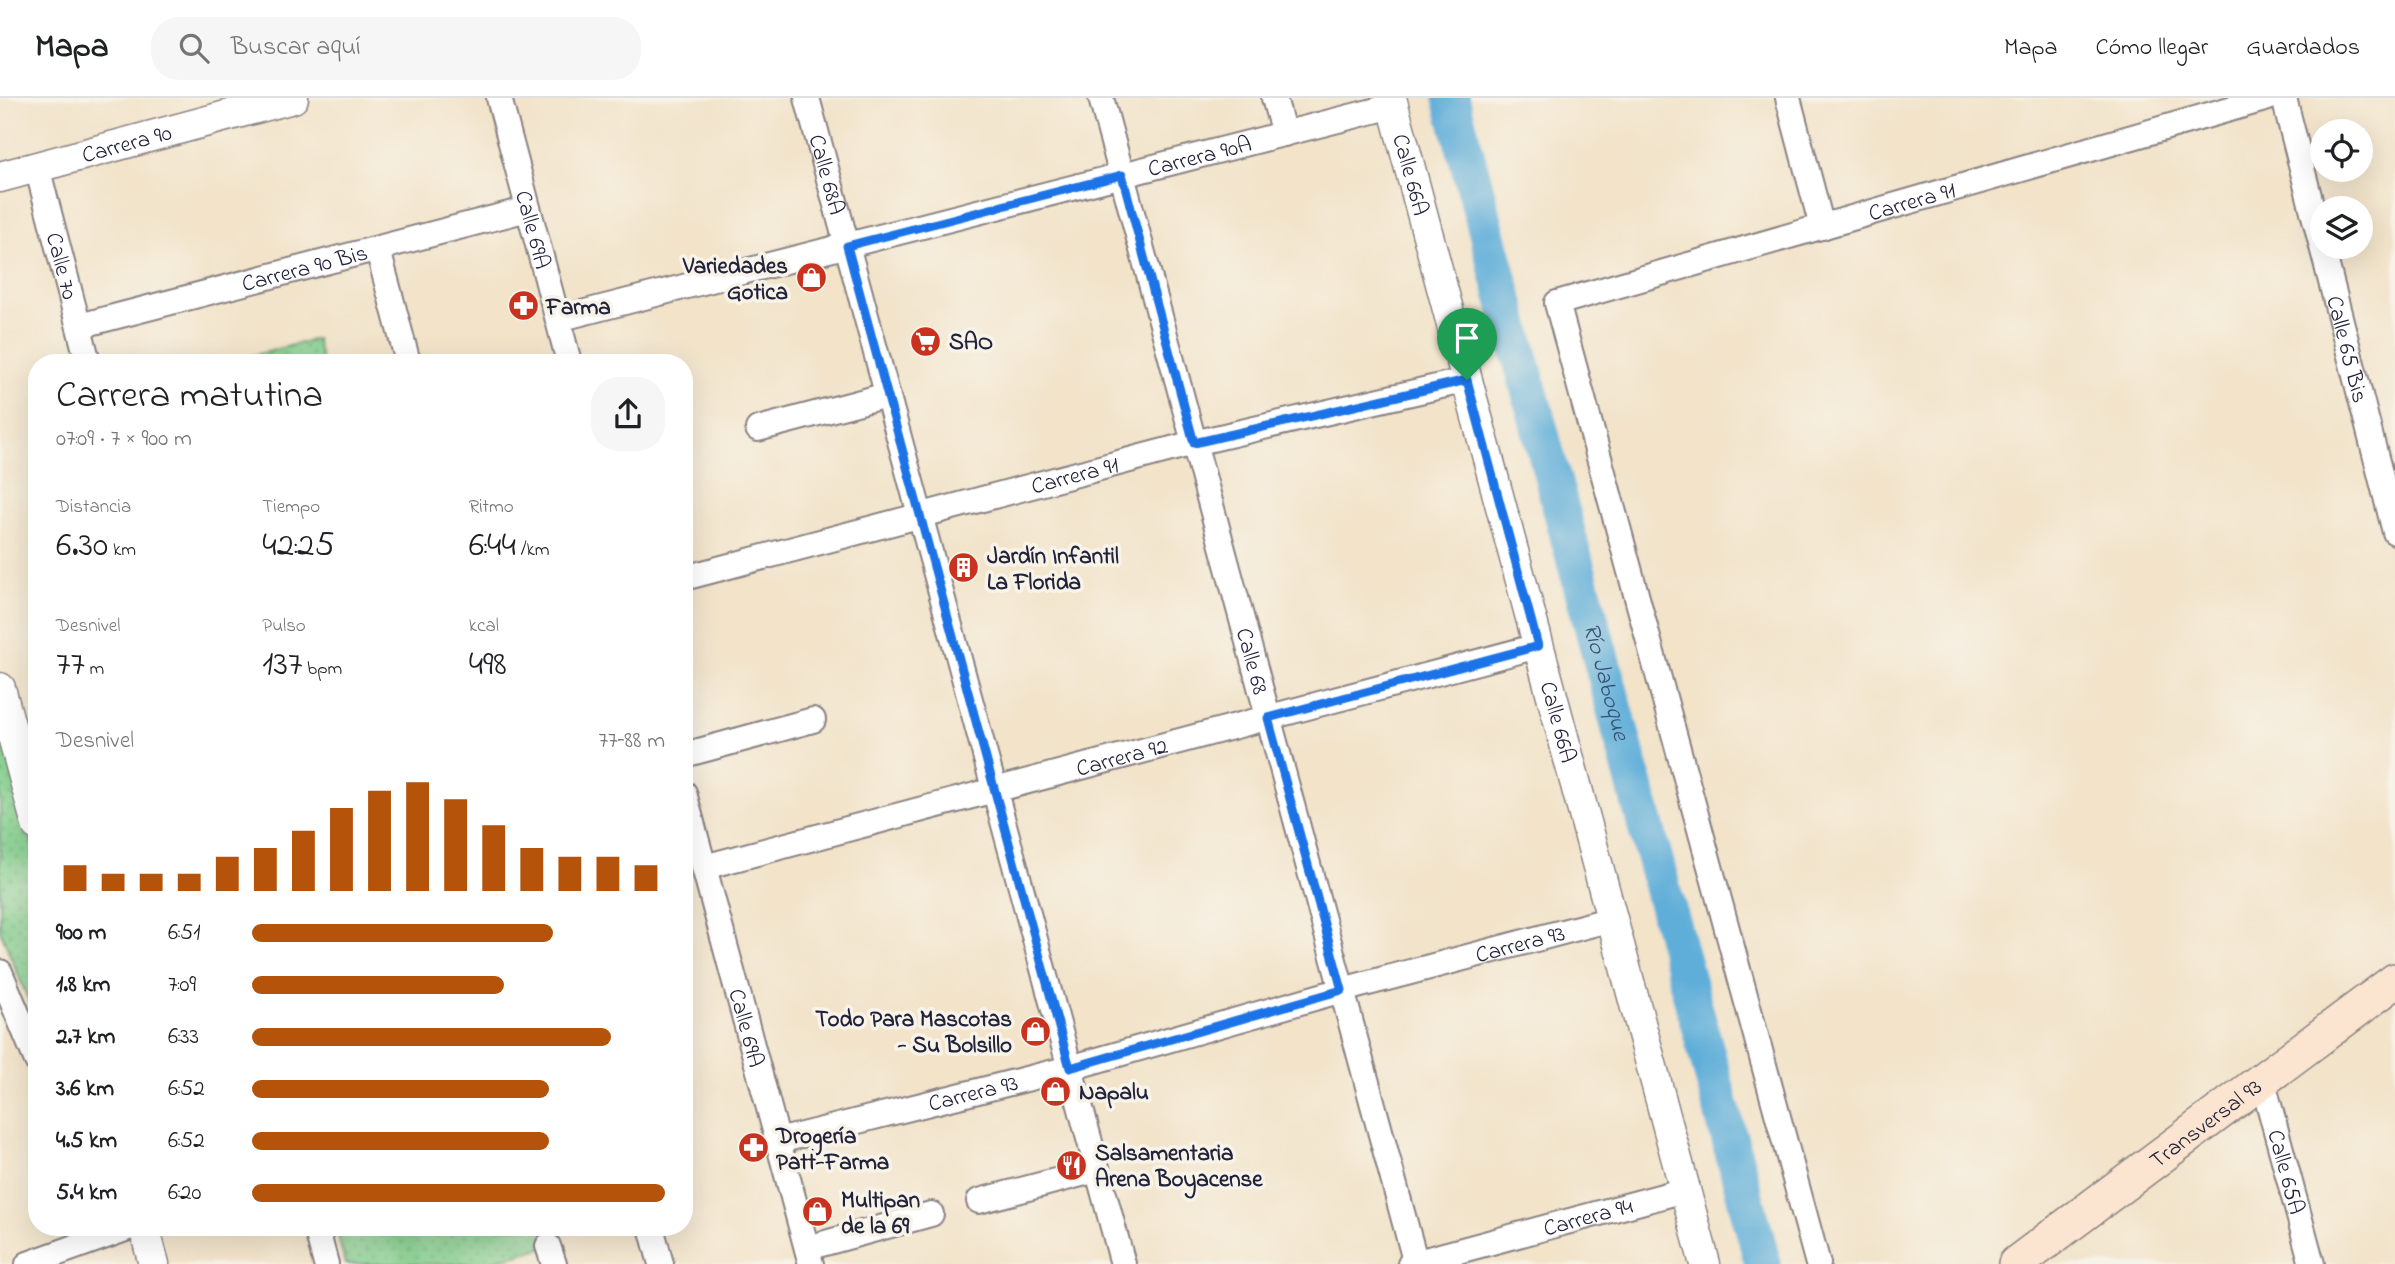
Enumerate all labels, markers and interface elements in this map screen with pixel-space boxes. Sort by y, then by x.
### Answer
search box [151,17,641,80]
text: Mapa [35,24,109,72]
icon: search [175,29,213,67]
text: Buscar aquí [231,29,361,67]
text: Mapa [2004,31,2057,66]
text: Cómo llegar [2095,31,2208,66]
text: Guardados [2246,31,2360,66]
street label: Carrera 90 [79,117,176,173]
map controls [2310,119,2373,259]
button: locate [2310,119,2373,182]
street label: Carrera 90A [1145,129,1256,187]
street label: Calle 66A [1382,130,1436,219]
street label: Calle 68A [799,131,852,219]
street label: Carrera 91 [1865,175,1960,231]
street label: Calle 69A [505,187,558,273]
button: layers [2310,196,2373,259]
street label: Calle 70 [36,229,85,304]
street label: Carrera 90 Bis [239,237,372,302]
place label: Variedades Gotica [682,251,788,310]
shop icon: Variedades Gotica [794,261,828,295]
pharmacy icon: Farma [506,289,540,323]
place label: Farma [545,292,611,325]
street label: Calle 65 Bis [2316,293,2375,407]
pin [1437,308,1497,380]
icon: arrive [1448,319,1486,357]
supermarket icon: SAO [909,324,943,358]
place label: SAO [949,327,993,360]
text: Carrera matutina [56,369,323,425]
button: share [591,377,665,451]
text: 07:09 · 7 × 900 m [56,423,192,456]
street label: Carrera 91 [1028,450,1123,504]
text: Distancia [56,494,131,521]
text: Tiempo [262,494,320,521]
text: Ritmo [469,494,514,521]
text: 6.30 [56,521,108,572]
text: 42:25 [262,521,335,572]
text: 6:44 [469,521,516,572]
text: km [108,537,136,564]
text: /km [516,537,550,564]
place label: Jardín Infantil La Florida [987,541,1119,600]
building icon: Jardín Infantil La Florida [947,551,981,585]
text: Desnivel [56,613,121,640]
text: Pulso [262,613,306,640]
text: kcal [469,613,499,640]
water label: Río Jaboque [1572,619,1637,746]
street label: Calle 68 [1226,625,1275,698]
text: 77 [56,640,85,691]
text: 137 [262,640,302,691]
text: 498 [469,640,507,691]
text: m [85,656,104,683]
text: bpm [302,656,342,683]
street label: Calle 66A [1530,678,1583,767]
text: Desnivel [56,725,134,758]
text: 77–88 m [599,725,665,758]
street label: Carrera 92 [1073,731,1172,787]
text: 900 m [56,917,106,950]
text: 6:51 [168,917,201,950]
street label: Carrera 93 [1472,918,1569,973]
text: 1.8 km [56,969,110,1002]
text: 7:09 [168,969,196,1002]
street label: Calle 69A [718,985,771,1071]
place label: Todo Para Mascotas - Su Bolsillo [815,1004,1012,1063]
shop icon: Todo Para Mascotas - Su Bolsillo [1018,1014,1052,1048]
text: 2.7 km [56,1021,115,1054]
text: 6:33 [168,1021,199,1054]
street label: Carrera 93 [925,1068,1022,1122]
street label: Transversal 93 [2143,1072,2270,1178]
text: 3.6 km [56,1073,114,1106]
text: 6:52 [168,1073,205,1106]
shop icon: Napalu [1039,1074,1073,1108]
place label: Napalu [1079,1077,1149,1110]
place label: Drogería Patt-Farma [775,1121,889,1180]
text: 4.5 km [56,1125,117,1158]
text: 6:52 [168,1125,205,1158]
street label: Calle 65A [2257,1126,2312,1218]
pharmacy icon: Drogería Patt-Farma [736,1131,770,1165]
place label: Salsamentaria Arena Boyacense [1095,1138,1263,1199]
restaurant icon: Salsamentaria Arena Boyacense [1055,1148,1089,1182]
text: 5.4 km [56,1177,117,1210]
text: 6:20 [168,1177,201,1210]
place label: Multipan de la 69 [841,1185,920,1244]
street label: Carrera 94 [1540,1191,1637,1246]
shop icon: Multipan de la 69 [801,1195,835,1229]

